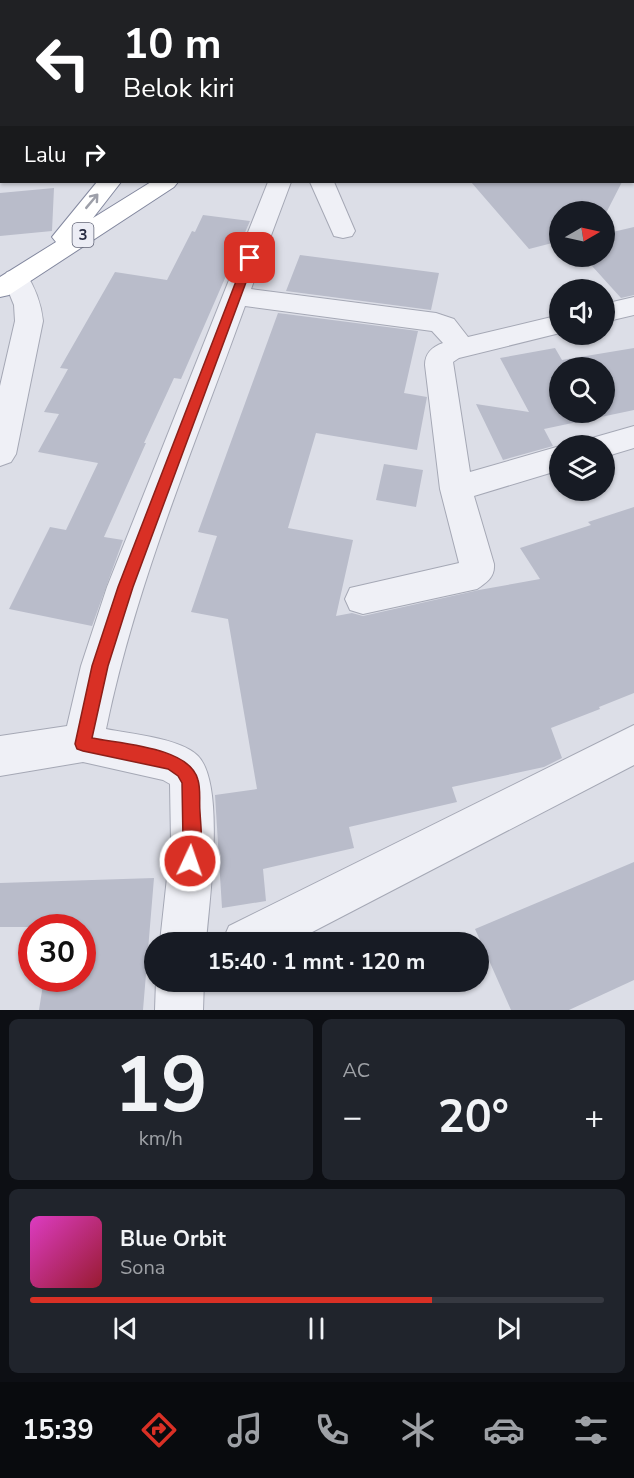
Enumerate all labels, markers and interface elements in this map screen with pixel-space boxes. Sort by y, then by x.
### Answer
text: 10 m [123,16,222,73]
icon: left [24,24,102,102]
text: Belok kiri [123,70,235,107]
icon: right [78,138,111,171]
text: Lalu [24,140,66,170]
one-way arrow [85,194,98,210]
north arrow [549,201,615,267]
map controls [549,201,615,501]
road number: 3 [72,223,94,247]
pin [224,232,275,283]
icon: arrive [233,241,266,274]
button: sound [549,279,615,345]
button: search [549,357,615,423]
button: layers [549,435,615,501]
position arrow [158,829,222,893]
speed limit sign: 30 [18,914,96,992]
text: 15:40 · 1 mnt · 120 m [208,947,425,977]
text: 19 [114,1032,208,1139]
text: AC [343,1057,370,1084]
text: 20° [438,1087,509,1148]
text: − [343,1095,362,1140]
text: + [584,1095,604,1140]
text: km/h [139,1125,183,1152]
text: Blue Orbit [120,1224,226,1254]
text: Sona [120,1254,165,1281]
icon: previous [109,1312,142,1345]
icon: pause [300,1312,333,1345]
icon: next [492,1312,525,1345]
icon: directions [138,1409,180,1451]
icon: music [224,1409,266,1451]
icon: phone [311,1409,353,1451]
icon: climate [397,1409,439,1451]
icon: car [483,1409,525,1451]
icon: filters [570,1409,612,1451]
text: 15:39 [22,1412,94,1449]

